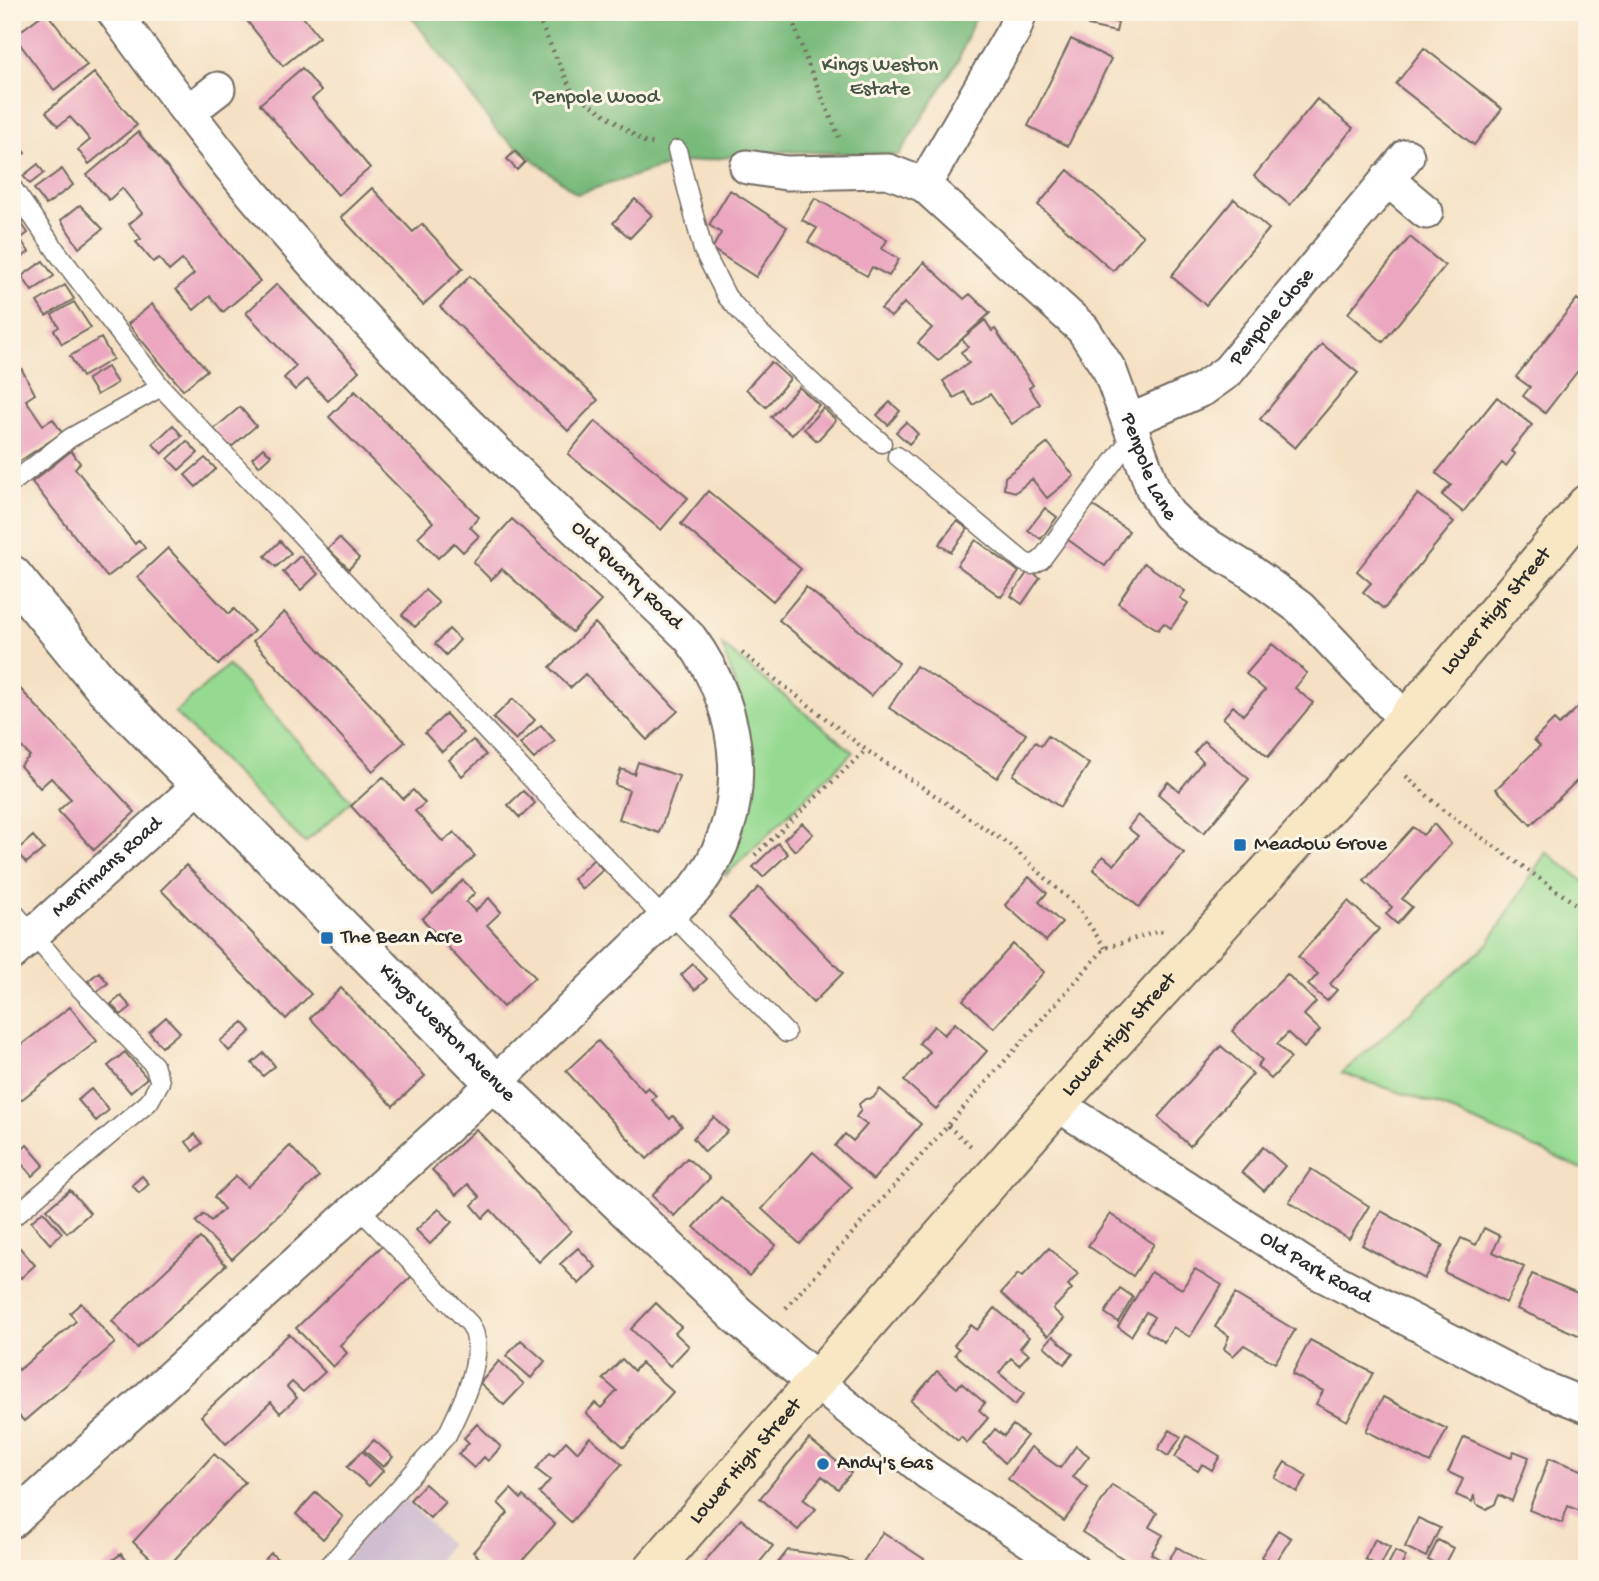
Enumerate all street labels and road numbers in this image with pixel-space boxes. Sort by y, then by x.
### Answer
street label: Penpole Close [1224,263,1321,372]
street label: Penpole Lane [1114,409,1182,528]
street label: Old Quarry Road [565,516,688,637]
street label: Lower High Street [1436,541,1559,681]
street label: Merrimans Road [47,811,169,924]
street label: Kings Weston Avenue [372,959,521,1109]
street label: Lower High Street [1057,966,1184,1102]
street label: Old Park Road [1254,1226,1377,1311]
street label: Lower High Street [685,1392,809,1530]

